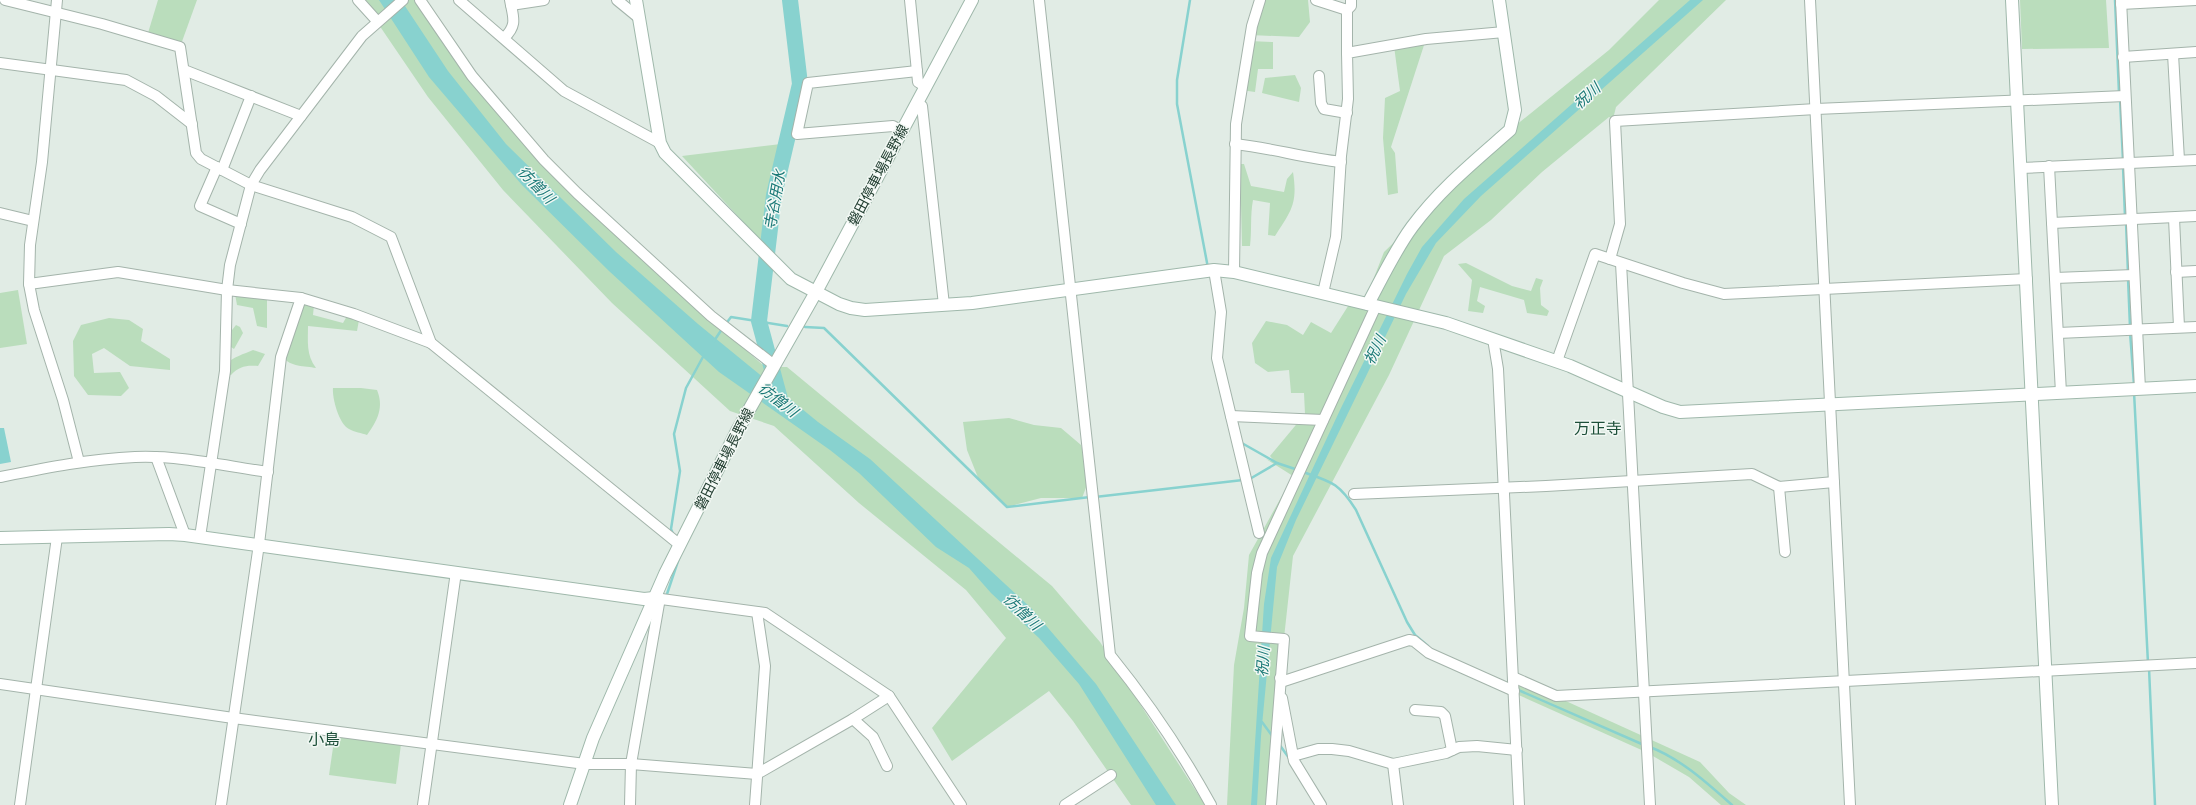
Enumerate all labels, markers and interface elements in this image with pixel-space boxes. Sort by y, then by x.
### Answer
water label: 祝川 [1570,78,1606,113]
street label: 磐田停車場長野線 [845,122,911,228]
water label: 彷僧川 [514,163,559,209]
water label: 寺谷用水 [761,167,789,231]
water label: 祝川 [1360,331,1391,367]
water label: 彷僧川 [755,379,803,422]
street label: 磐田停車場長野線 [691,405,757,513]
district label: 万正寺 [1574,419,1622,438]
water label: 彷僧川 [1000,590,1046,635]
water label: 祝川 [1253,644,1273,678]
district label: 小島 [308,730,340,749]

